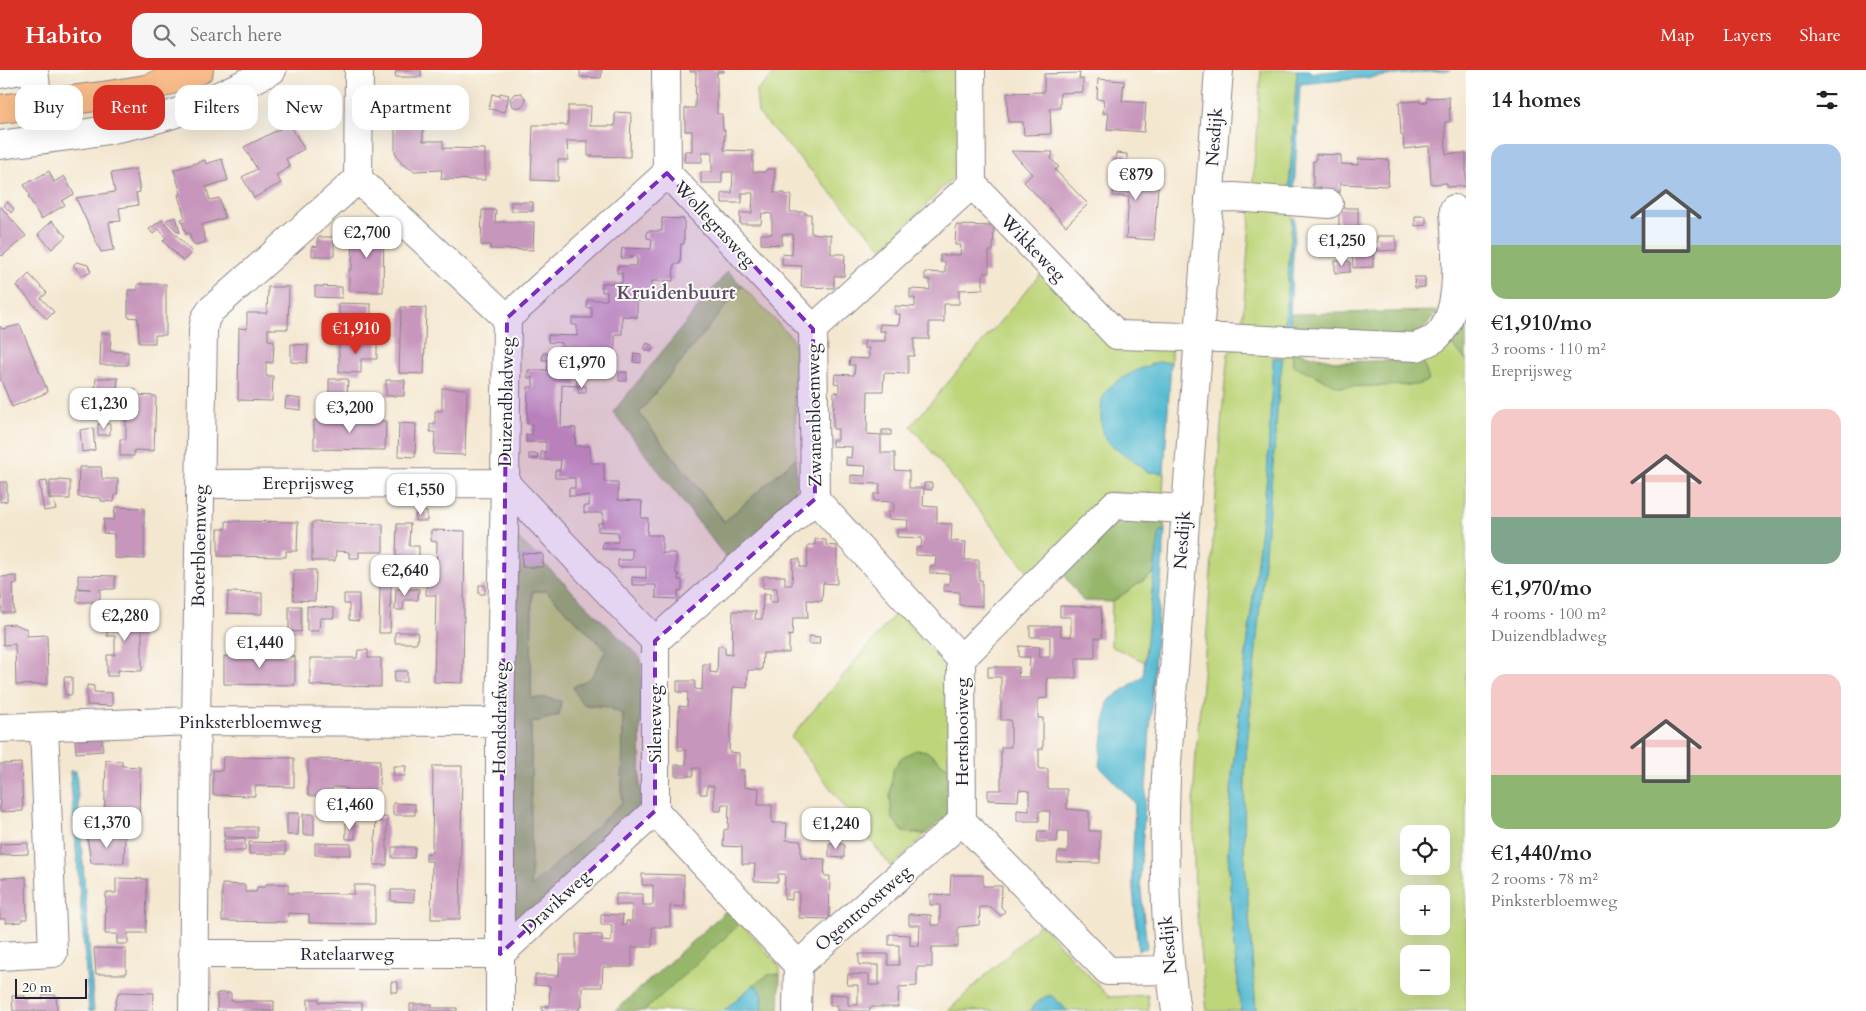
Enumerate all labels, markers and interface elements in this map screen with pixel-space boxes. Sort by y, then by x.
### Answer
search box [132,13,482,58]
text: Habito [25,19,102,52]
icon: search [150,21,178,49]
text: Search here [190,22,282,48]
text: Map [1660,23,1695,48]
text: Layers [1723,23,1772,48]
text: Share [1800,23,1841,48]
chip: Buy [15,85,83,130]
chip: Rent [93,85,165,130]
chip: Filters [175,85,258,130]
chip: New [268,85,342,130]
chip: Apartment [352,85,469,130]
text: 14 homes [1491,86,1581,115]
icon: filters [1813,86,1841,114]
street label: Nesdijk [1200,106,1229,167]
pin: €879 [1106,158,1166,201]
text: €879 [1119,164,1153,186]
street label: Wollegrasweg [667,175,762,274]
icon: home [1621,176,1711,266]
street label: Wikkeweg [993,208,1072,288]
pin: €2,700 [326,216,408,259]
text: €2,700 [344,222,391,244]
pin: €1,250 [1301,224,1383,267]
text: €1,250 [1319,230,1366,252]
district label: Kruidenbuurt [616,280,736,306]
text: €1,910/mo [1491,309,1592,338]
pin: €1,910 [315,312,397,355]
text: €1,910 [333,318,380,340]
street label: Duizendbladweg [493,336,520,467]
text: 3 rooms · 110 m² [1491,338,1606,360]
street label: Zwanenbloemweg [801,342,828,487]
pin: €1,970 [541,346,623,389]
text: €1,970 [559,352,606,374]
text: Ereprijsweg [1491,360,1572,382]
pin: €1,230 [63,388,145,430]
pin: €3,200 [309,392,391,434]
text: €1,230 [81,393,128,415]
text: €3,200 [327,397,374,419]
icon: home [1621,441,1711,531]
street label: Ereprijsweg [263,471,354,496]
pin: €1,550 [380,474,462,516]
text: €1,550 [398,479,445,501]
street label: Boterbloemweg [186,484,213,607]
street label: Nesdijk [1168,509,1197,570]
pin: €2,640 [364,554,446,597]
text: €2,640 [382,560,429,582]
text: €1,970/mo [1491,574,1592,603]
pin: €2,280 [84,600,166,642]
text: 4 rooms · 100 m² [1491,603,1606,625]
text: €2,280 [102,605,149,627]
text: Duizendbladweg [1491,625,1606,647]
pin: €1,440 [219,626,301,669]
text: €1,440 [237,632,284,654]
street label: Hondsdrafweg [487,661,514,775]
street label: Hertshooiweg [950,677,975,786]
street label: Sileneweg [643,684,668,763]
icon: home [1621,706,1711,796]
street label: Pinksterbloemweg [179,710,322,735]
pin: €1,460 [309,788,391,831]
text: €1,460 [327,794,374,816]
pin: €1,370 [66,806,148,849]
pin: €1,240 [795,808,877,850]
text: €1,370 [84,812,131,834]
text: €1,240 [813,813,860,835]
map controls [1400,825,1450,995]
button: locate [1400,825,1450,875]
text: €1,440/mo [1491,839,1592,868]
street label: Ogentroostweg [810,859,918,957]
street label: Dravikweg [517,863,597,941]
text: 2 rooms · 78 m² [1491,868,1598,890]
button: + [1400,885,1450,935]
text: Pinksterbloemweg [1491,890,1617,912]
street label: Nesdijk [1153,914,1184,975]
street label: Ratelaarweg [300,942,395,967]
button: − [1400,945,1450,995]
scale bar [15,976,88,999]
text: 20 m [22,978,52,997]

